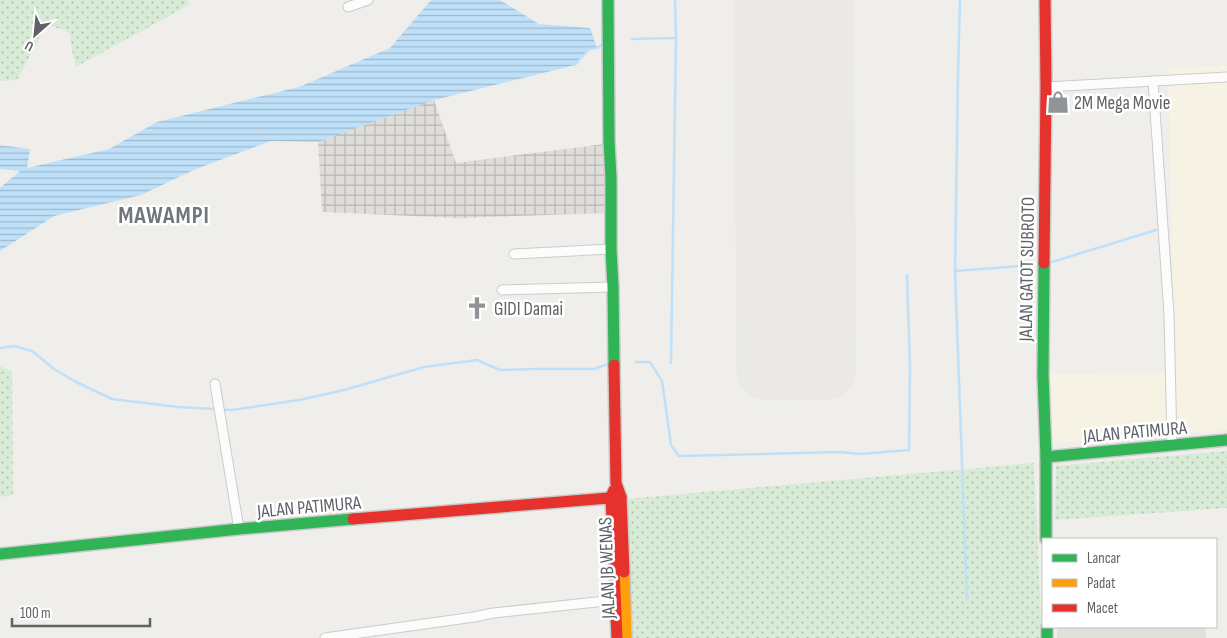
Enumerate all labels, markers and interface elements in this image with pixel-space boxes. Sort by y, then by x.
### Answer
north arrow [10,10,60,60]
text: U [22,37,36,55]
shop icon: 2M Mega Movie [1045,89,1071,115]
place label: 2M Mega Movie [1074,92,1170,115]
street label: JALAN GATOT SUBROTO [1015,197,1040,343]
district label: MAWAMPI [118,201,210,230]
church icon: GIDI Damai [464,295,490,321]
place label: GIDI Damai [494,298,563,321]
street label: JALAN PATIMURA [1081,416,1189,449]
street label: JALAN PATIMURA [255,491,363,524]
street label: JALAN JB WENAS [594,517,621,620]
legend [1042,538,1217,628]
text: Lancar [1087,549,1121,568]
text: Padat [1087,574,1116,593]
scale bar [12,596,150,628]
text: Macet [1087,599,1119,618]
text: 100 m [20,604,51,623]

